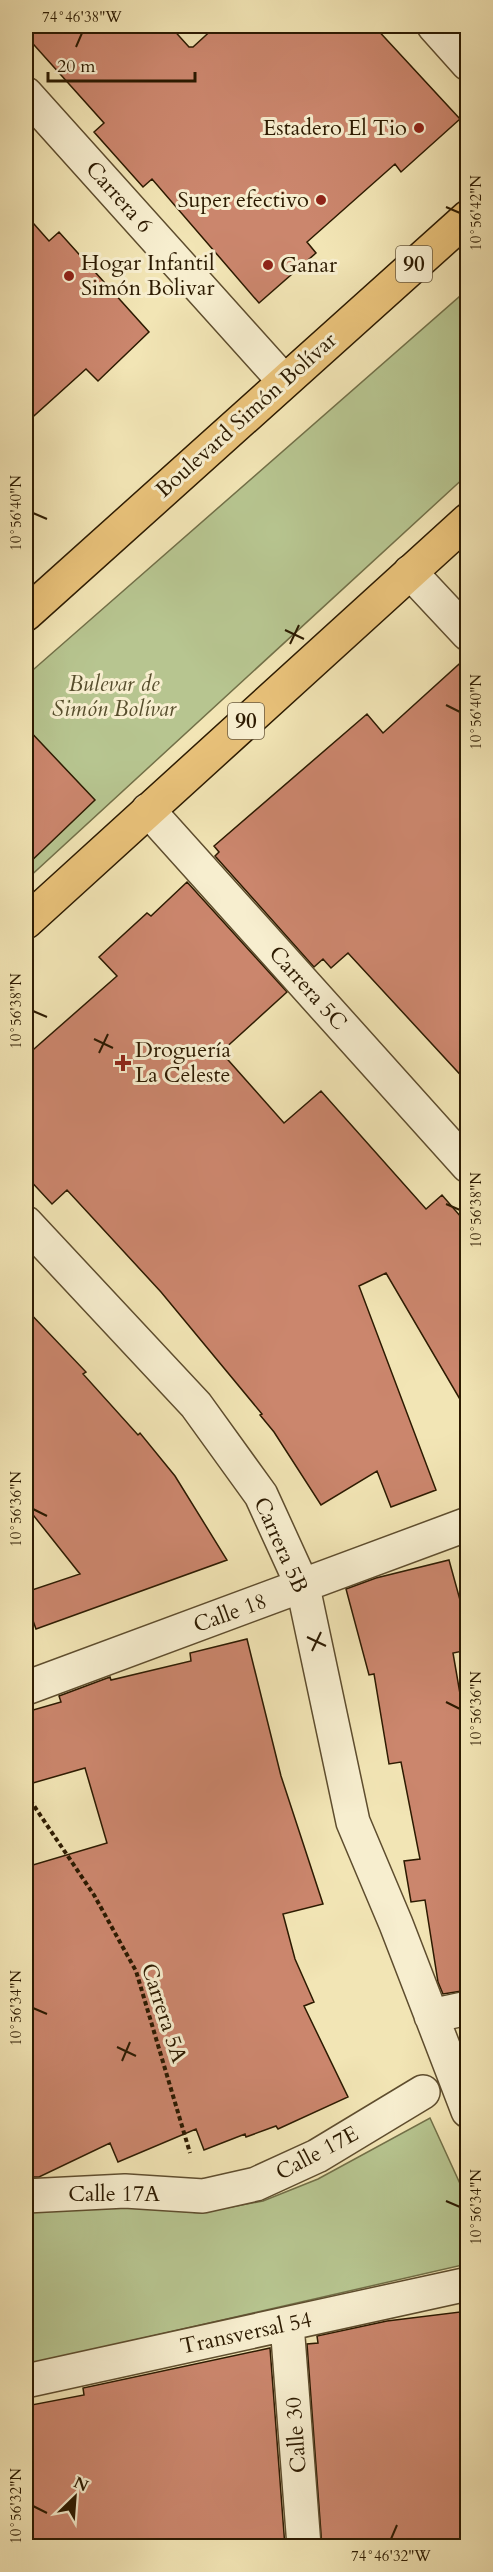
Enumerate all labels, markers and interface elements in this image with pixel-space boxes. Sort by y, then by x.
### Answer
text: 74°46'38"W [42,7,122,27]
scale bar [48,45,195,83]
text: 20 m [57,54,96,79]
place label: Estadero El Tio [263,113,407,143]
marker: Estadero El Tio [412,121,426,135]
street label: Carrera 6 [79,155,159,239]
text: 10°56'42"N [466,175,486,251]
place label: Super efectivo [177,185,309,215]
marker: Super efectivo [314,193,328,207]
road number: 90 [396,246,432,282]
place label: Hogar Infantil Simón Bolivar [81,248,215,303]
place label: Ganar [280,250,338,280]
marker: Ganar [261,258,275,272]
marker: Hogar Infantil Simón Bolivar [62,269,76,283]
street label: Boulevard Simón Bolívar [149,325,344,505]
text: 10°56'40"N [6,475,26,551]
park label: Bulevar de Simón Bolívar [52,669,177,724]
text: 10°56'40"N [466,674,486,750]
road number: 90 [228,703,264,739]
street label: Carrera 5C [262,939,354,1037]
text: 10°56'38"N [6,973,26,1049]
place label: Droguería La Celeste [135,1035,231,1090]
marker: Droguería La Celeste [116,1056,130,1070]
text: 10°56'38"N [466,1172,486,1248]
text: 10°56'36"N [6,1471,26,1547]
street label: Carrera 5B [247,1492,315,1598]
street label: Calle 18 [189,1586,271,1640]
text: 10°56'36"N [466,1671,486,1747]
street label: Carrera 5A [134,1960,194,2067]
text: 10°56'34"N [6,1970,26,2046]
street label: Calle 17E [270,2119,364,2187]
text: 10°56'34"N [466,2169,486,2245]
street label: Calle 17A [68,2179,160,2209]
street label: Transversal 54 [178,2304,314,2362]
street label: Calle 30 [278,2396,314,2474]
north arrow [45,2467,105,2527]
text: 10°56'32"N [6,2468,26,2544]
text: N [70,2471,92,2497]
text: 74°46'32"W [351,2546,431,2566]

